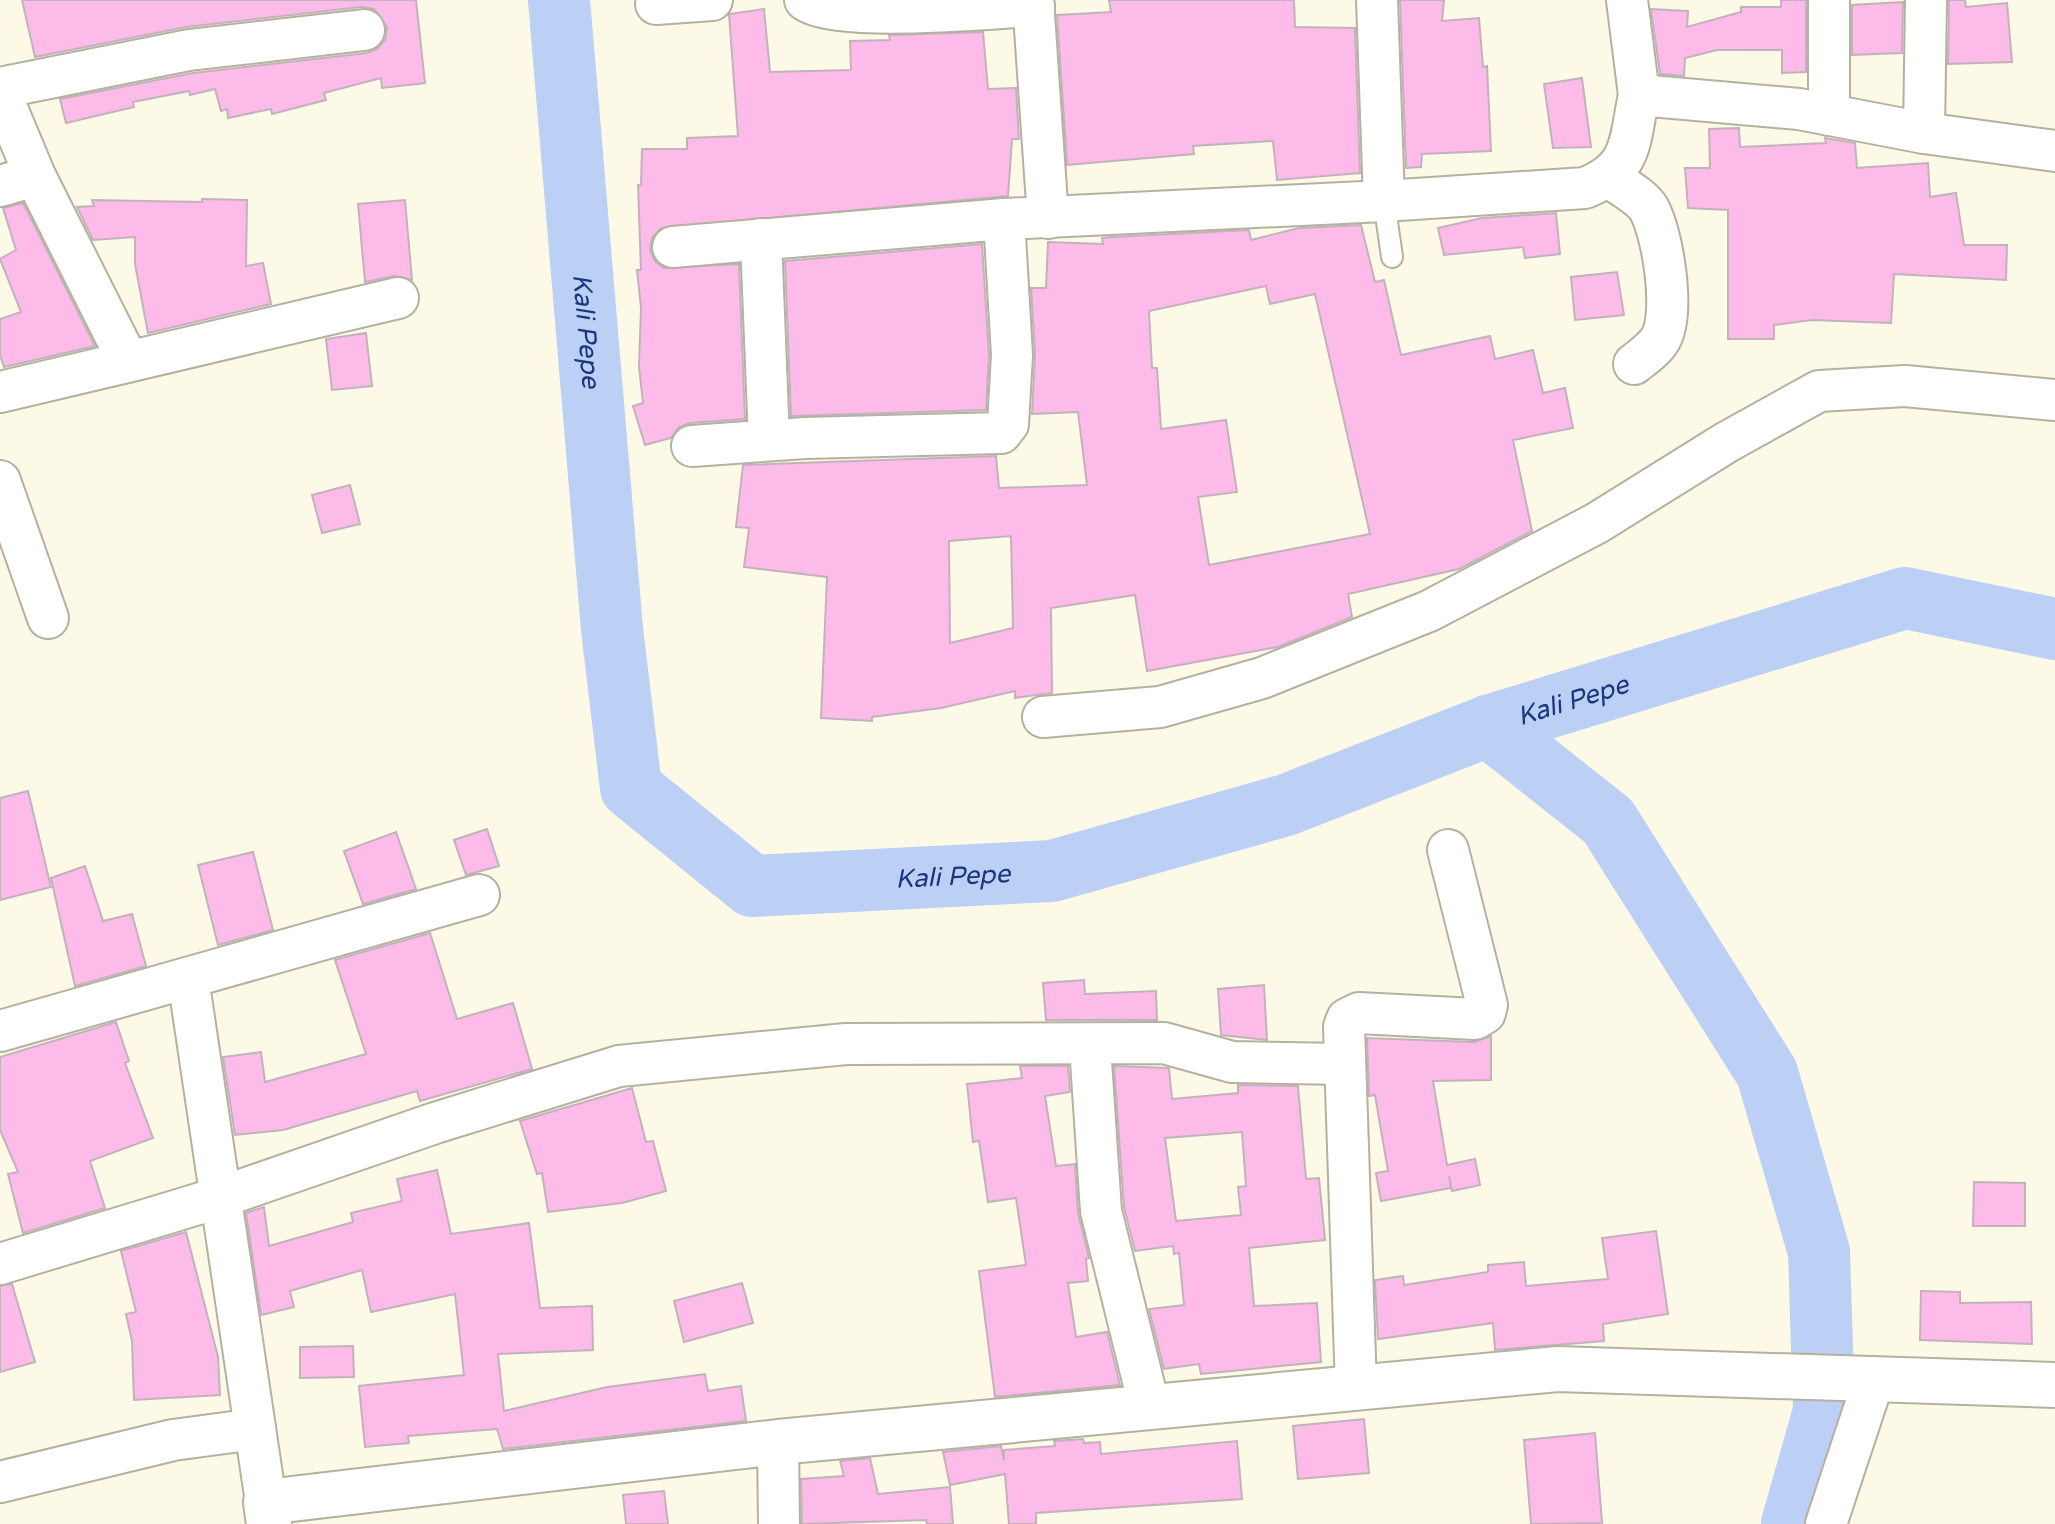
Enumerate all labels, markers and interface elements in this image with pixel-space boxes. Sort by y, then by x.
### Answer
water label: Kali Pepe [566,272,607,391]
water label: Kali Pepe [1513,668,1633,732]
water label: Kali Pepe [895,858,1012,895]

